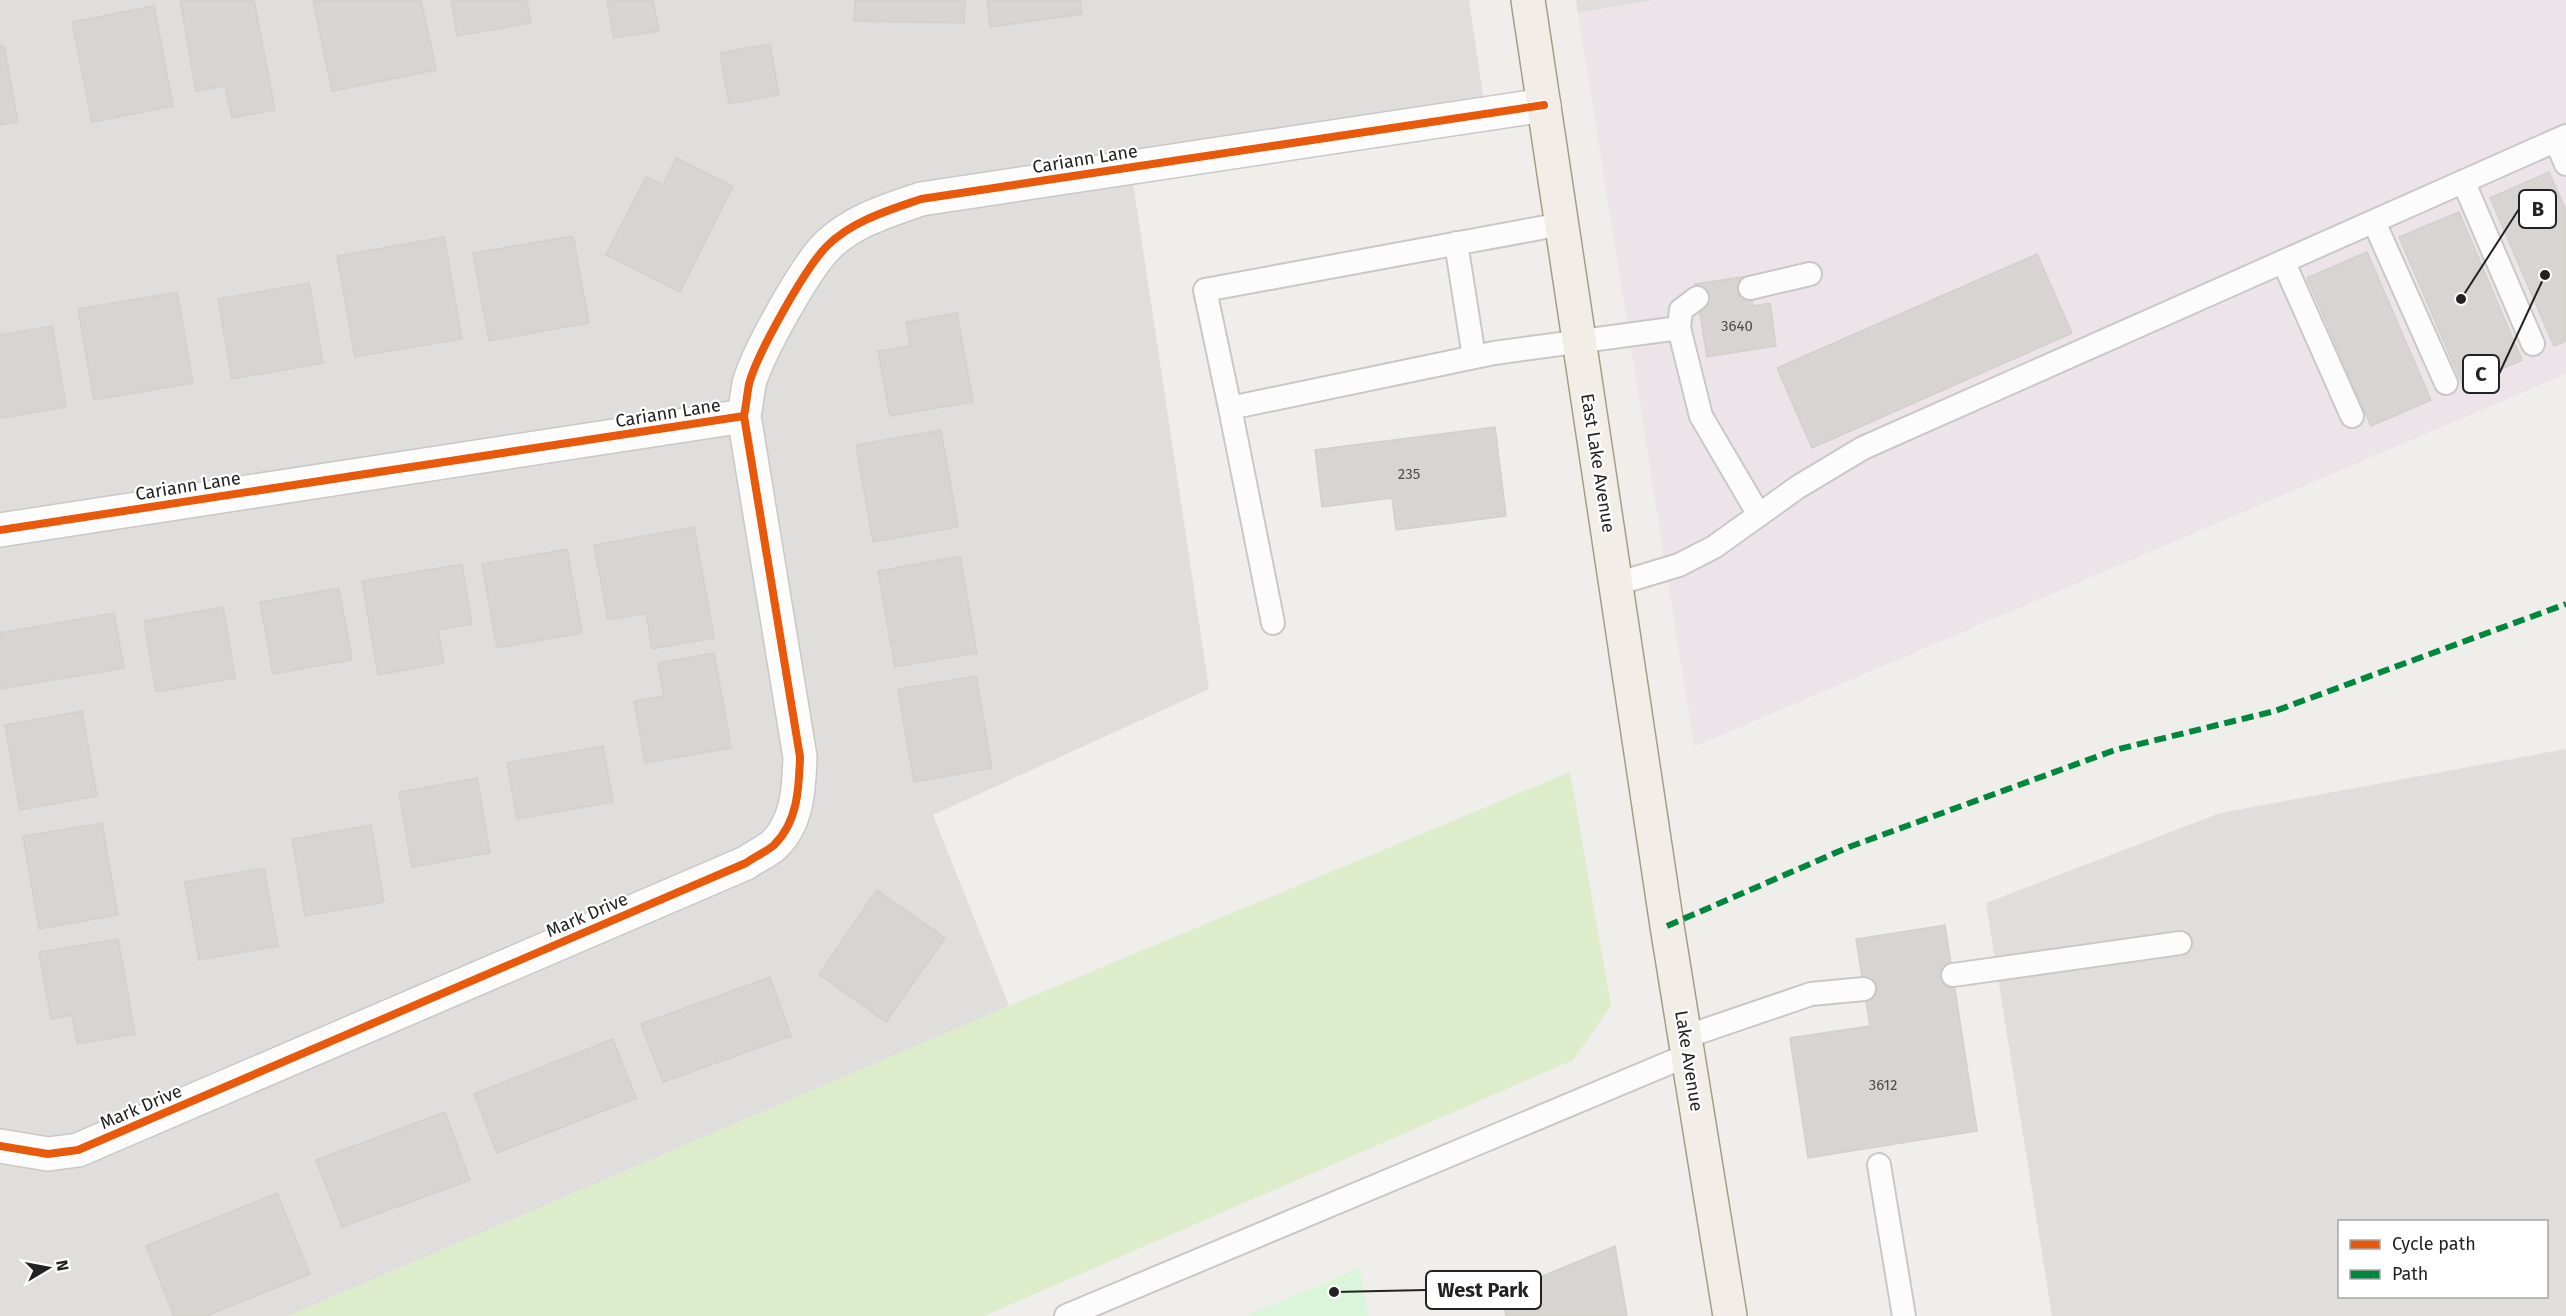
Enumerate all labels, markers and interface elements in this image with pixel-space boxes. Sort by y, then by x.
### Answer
street label: Cariann Lane [1031,140,1139,178]
callout: B [2519,190,2556,228]
text: B [2532,197,2544,221]
house number: 3640 [1721,317,1753,335]
callout: C [2463,355,2499,393]
text: C [2475,362,2487,386]
street label: East Lake Avenue [1576,392,1620,534]
street label: Cariann Lane [614,394,722,432]
house number: 235 [1398,465,1420,483]
street label: Cariann Lane [134,467,242,505]
street label: Mark Drive [543,888,631,942]
street label: Lake Avenue [1670,1009,1708,1113]
house number: 3612 [1869,1076,1897,1094]
street label: Mark Drive [97,1080,185,1134]
legend [2338,1220,2548,1298]
text: Cycle path [2392,1233,2476,1255]
north arrow [18,1238,78,1298]
text: N [52,1259,73,1272]
text: Path [2392,1263,2428,1285]
callout: West Park [1426,1271,1541,1309]
text: West Park [1438,1278,1529,1302]

